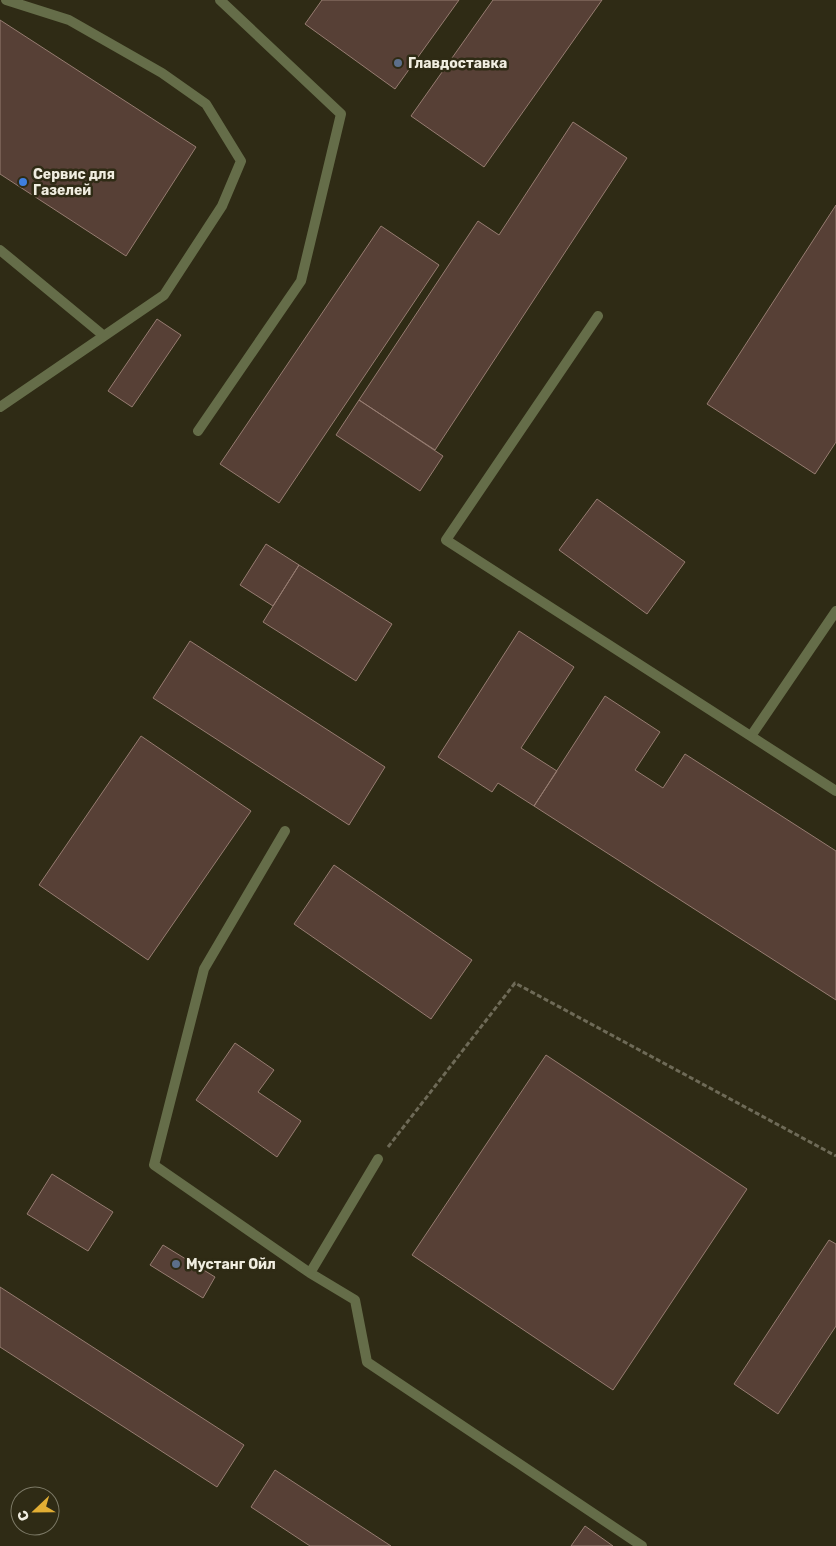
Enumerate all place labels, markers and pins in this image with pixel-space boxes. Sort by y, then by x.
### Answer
place label: Главдоставка [408,55,507,72]
marker: Главдоставка [392,57,404,69]
place label: Сервис для Газелей [33,166,115,199]
marker: Сервис для Газелей [17,176,29,188]
place label: Мустанг Ойл [186,1256,276,1273]
marker: Мустанг Ойл [170,1258,182,1270]

